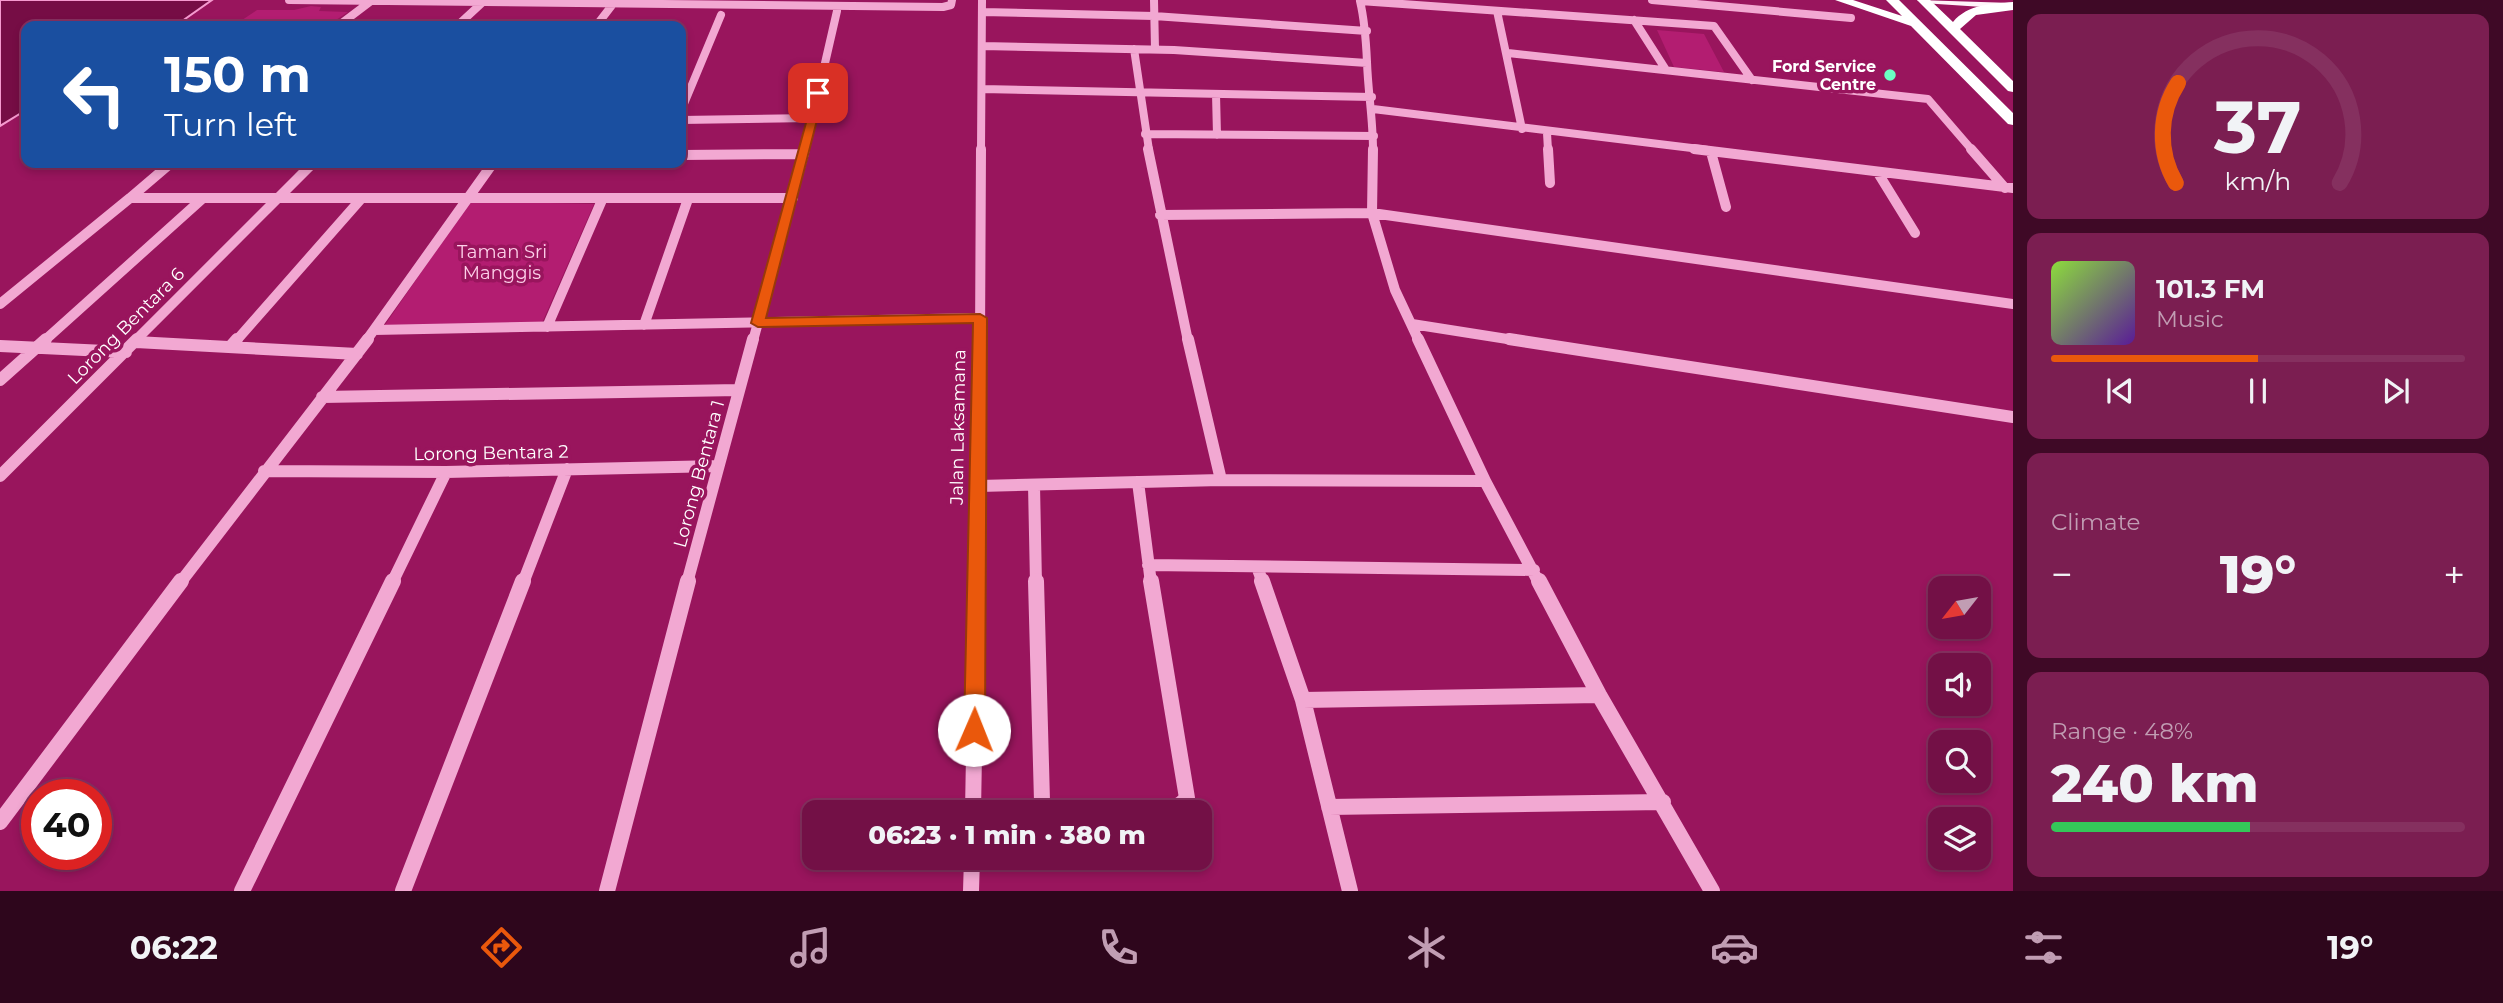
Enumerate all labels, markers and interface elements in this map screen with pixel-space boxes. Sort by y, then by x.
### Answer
text: 150 m [164,45,311,104]
icon: left [49,49,140,140]
place label: Ford Service Centre [1772,57,1876,94]
pin [788,63,848,123]
marker: Ford Service Centre [1882,67,1898,83]
icon: arrive [799,74,837,112]
text: 37 [2213,83,2302,171]
text: Turn left [164,105,298,144]
text: km/h [2225,165,2291,195]
park label: Taman Sri Manggis [457,241,547,284]
street label: Lorong Bentara 6 [63,263,189,389]
text: 101.3 FM [2156,273,2265,305]
text: Music [2156,305,2224,333]
street label: Jalan Laksamana [946,349,970,506]
icon: previous [2101,372,2139,410]
icon: pause [2239,372,2277,410]
icon: next [2377,372,2415,410]
street label: Lorong Bentara 1 [669,398,729,550]
street label: Lorong Bentara 2 [413,441,569,465]
text: Climate [2051,508,2140,536]
text: 19° [2220,543,2296,606]
text: − [2051,551,2073,598]
text: + [2443,551,2465,598]
north arrow [1928,576,1992,639]
map controls [1928,576,1991,870]
button: sound [1928,653,1991,716]
position arrow [937,693,1011,767]
text: Range · 48% [2051,717,2193,745]
button: search [1928,730,1991,793]
text: 240 km [2051,752,2258,815]
speed limit sign: 40 [21,779,112,870]
button: layers [1928,807,1991,870]
text: 06:23 · 1 min · 380 m [868,819,1146,851]
icon: directions [477,923,526,972]
icon: music [786,923,835,972]
icon: phone [1094,923,1143,972]
icon: climate [1402,923,1451,972]
icon: car [1710,923,1759,972]
icon: filters [2019,923,2068,972]
text: 06:22 [130,928,218,967]
text: 19° [2327,928,2373,967]

